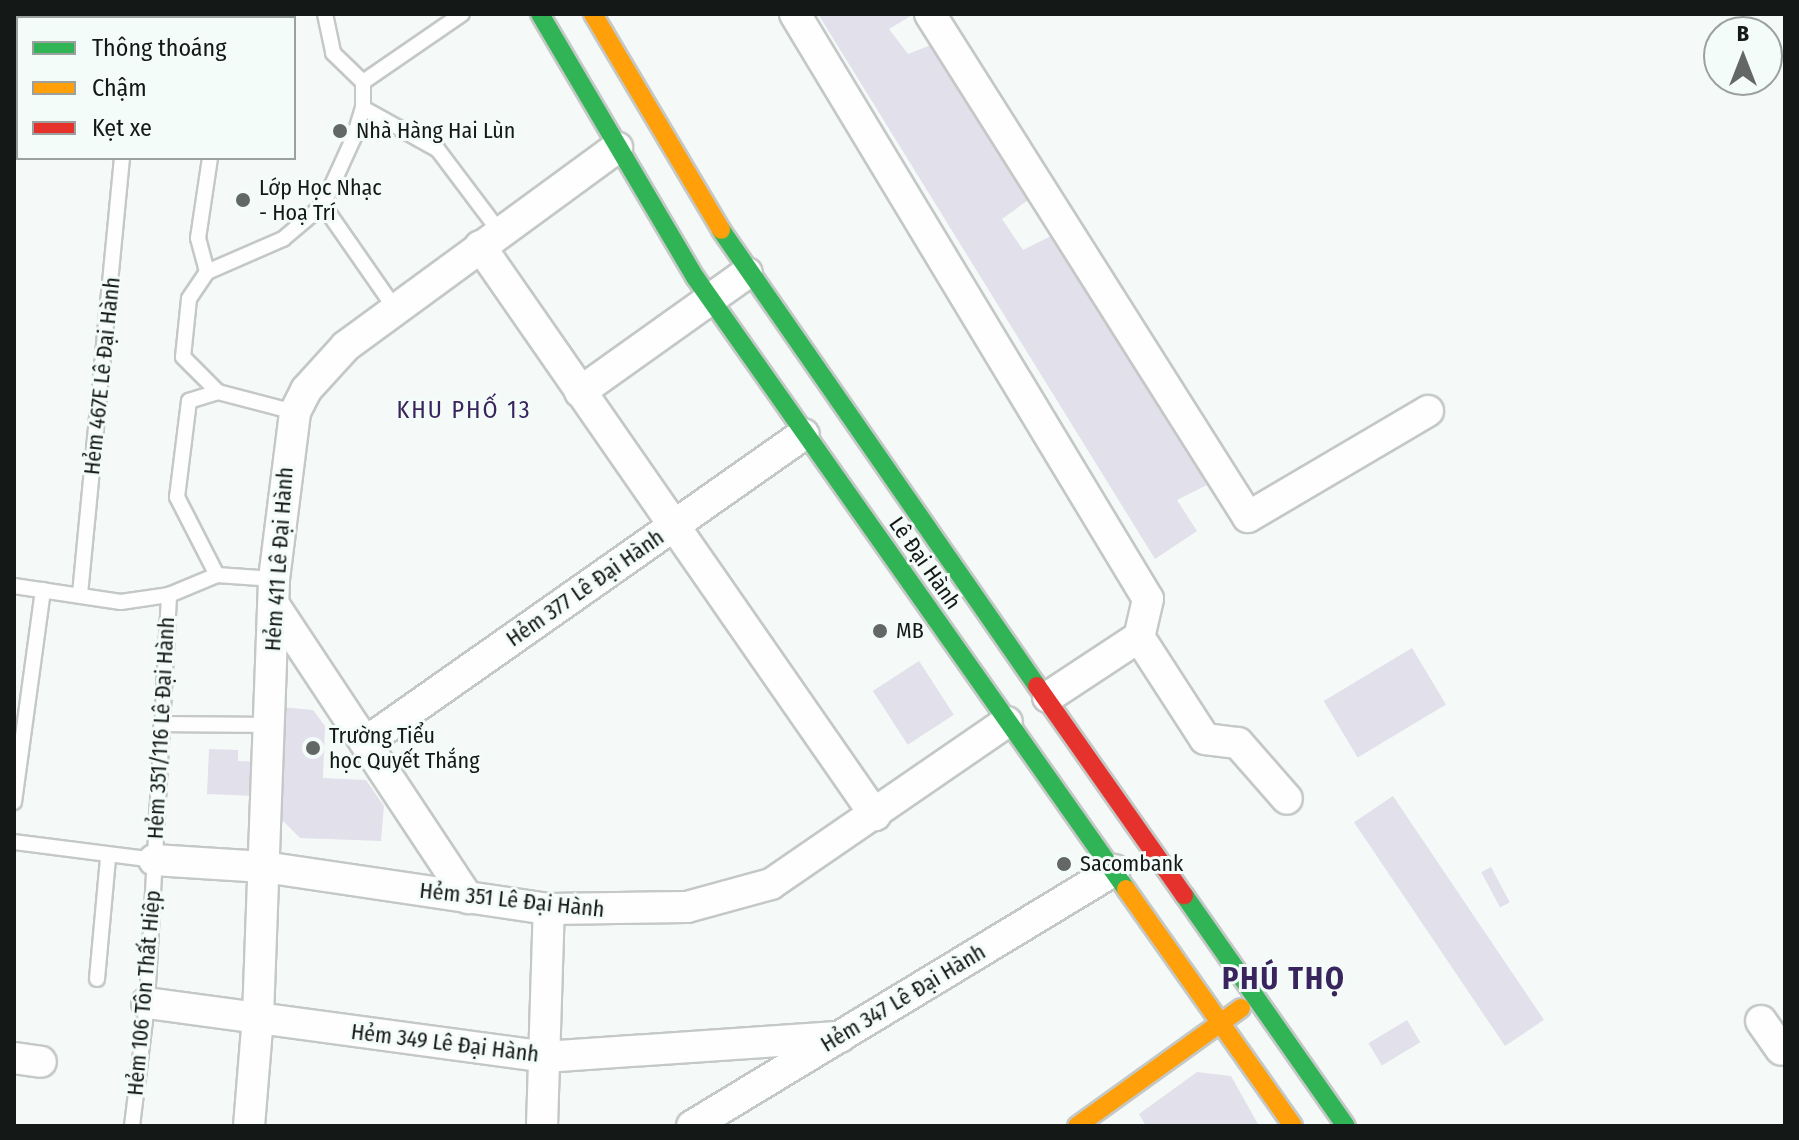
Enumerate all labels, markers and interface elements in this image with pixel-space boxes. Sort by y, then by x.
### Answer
legend [16,16,296,160]
north arrow [1703,16,1783,96]
text: B [1737,20,1749,47]
text: Thông thoáng [92,34,227,62]
text: Chậm [92,74,147,102]
text: Kẹt xe [92,114,152,142]
place label: Nhà Hàng Hai Lùn [356,118,515,144]
marker: Nhà Hàng Hai Lùn [331,122,349,140]
place label: Lớp Học Nhạc - Hoạ Trí [259,174,382,226]
marker: Lớp Học Nhạc - Hoạ Trí [234,191,252,209]
street label: Hẻm 467E Lê Đại Hành [78,276,126,476]
district label: KHU PHỐ 13 [397,397,531,425]
street label: Hẻm 411 Lê Đại Hành [259,466,299,652]
street label: Lê Đại Hành [884,512,966,614]
street label: Hẻm 377 Lê Đại Hành [501,524,669,652]
street label: Hẻm 351/116 Lê Đại Hành [142,616,180,840]
place label: MB [896,618,924,644]
marker: MB [871,622,889,640]
place label: Trường Tiểu học Quyết Thắng [329,722,480,774]
marker: Trường Tiểu học Quyết Thắng [304,739,322,757]
place label: Sacombank [1080,851,1183,877]
marker: Sacombank [1055,855,1073,873]
street label: Hẻm 351 Lê Đại Hành [418,877,606,923]
street label: Hẻm 106 Tôn Thất Hiệp [122,889,166,1097]
street label: Hẻm 347 Lê Đại Hành [816,938,990,1058]
district label: PHÚ THỌ [1222,961,1346,997]
street label: Hẻm 349 Lê Đại Hành [350,1018,540,1068]

